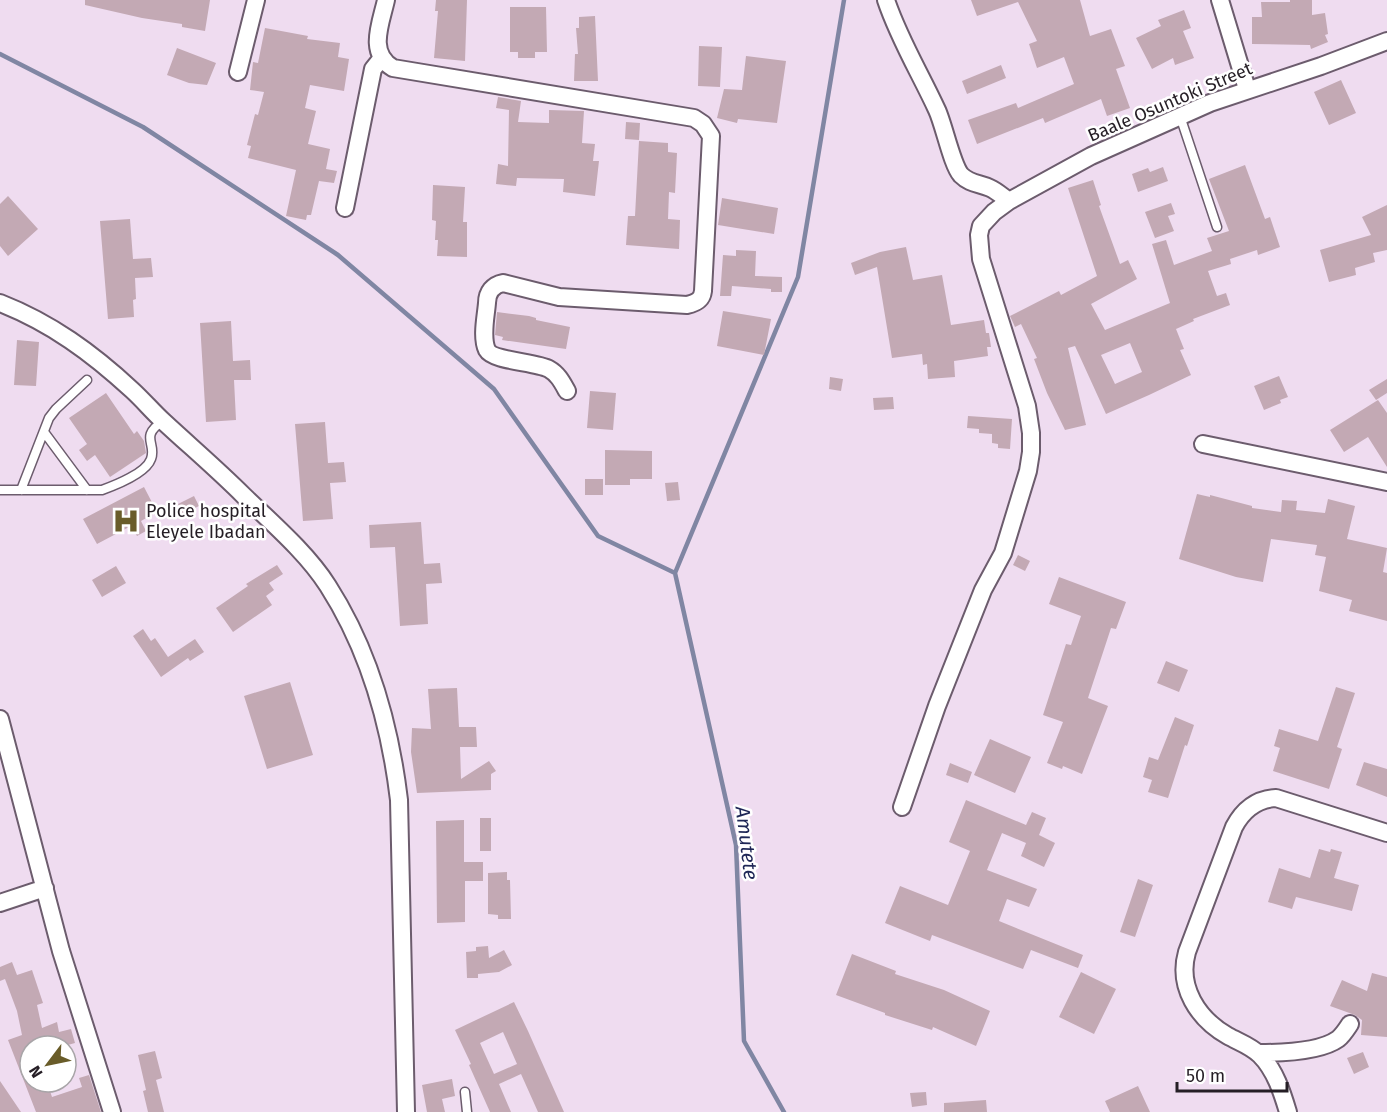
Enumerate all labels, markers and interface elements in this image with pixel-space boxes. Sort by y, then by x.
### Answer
street label: Baale Osuntoki Street [1084,57,1256,147]
place label: Police hospital Eleyele Ibadan [146,500,266,543]
hospital icon: Police hospital Eleyele Ibadan [111,506,141,536]
water label: Amutete [730,804,763,881]
north arrow [18,1034,78,1094]
scale bar [1177,1055,1286,1093]
text: N [25,1062,47,1081]
text: 50 m [1186,1065,1225,1087]

